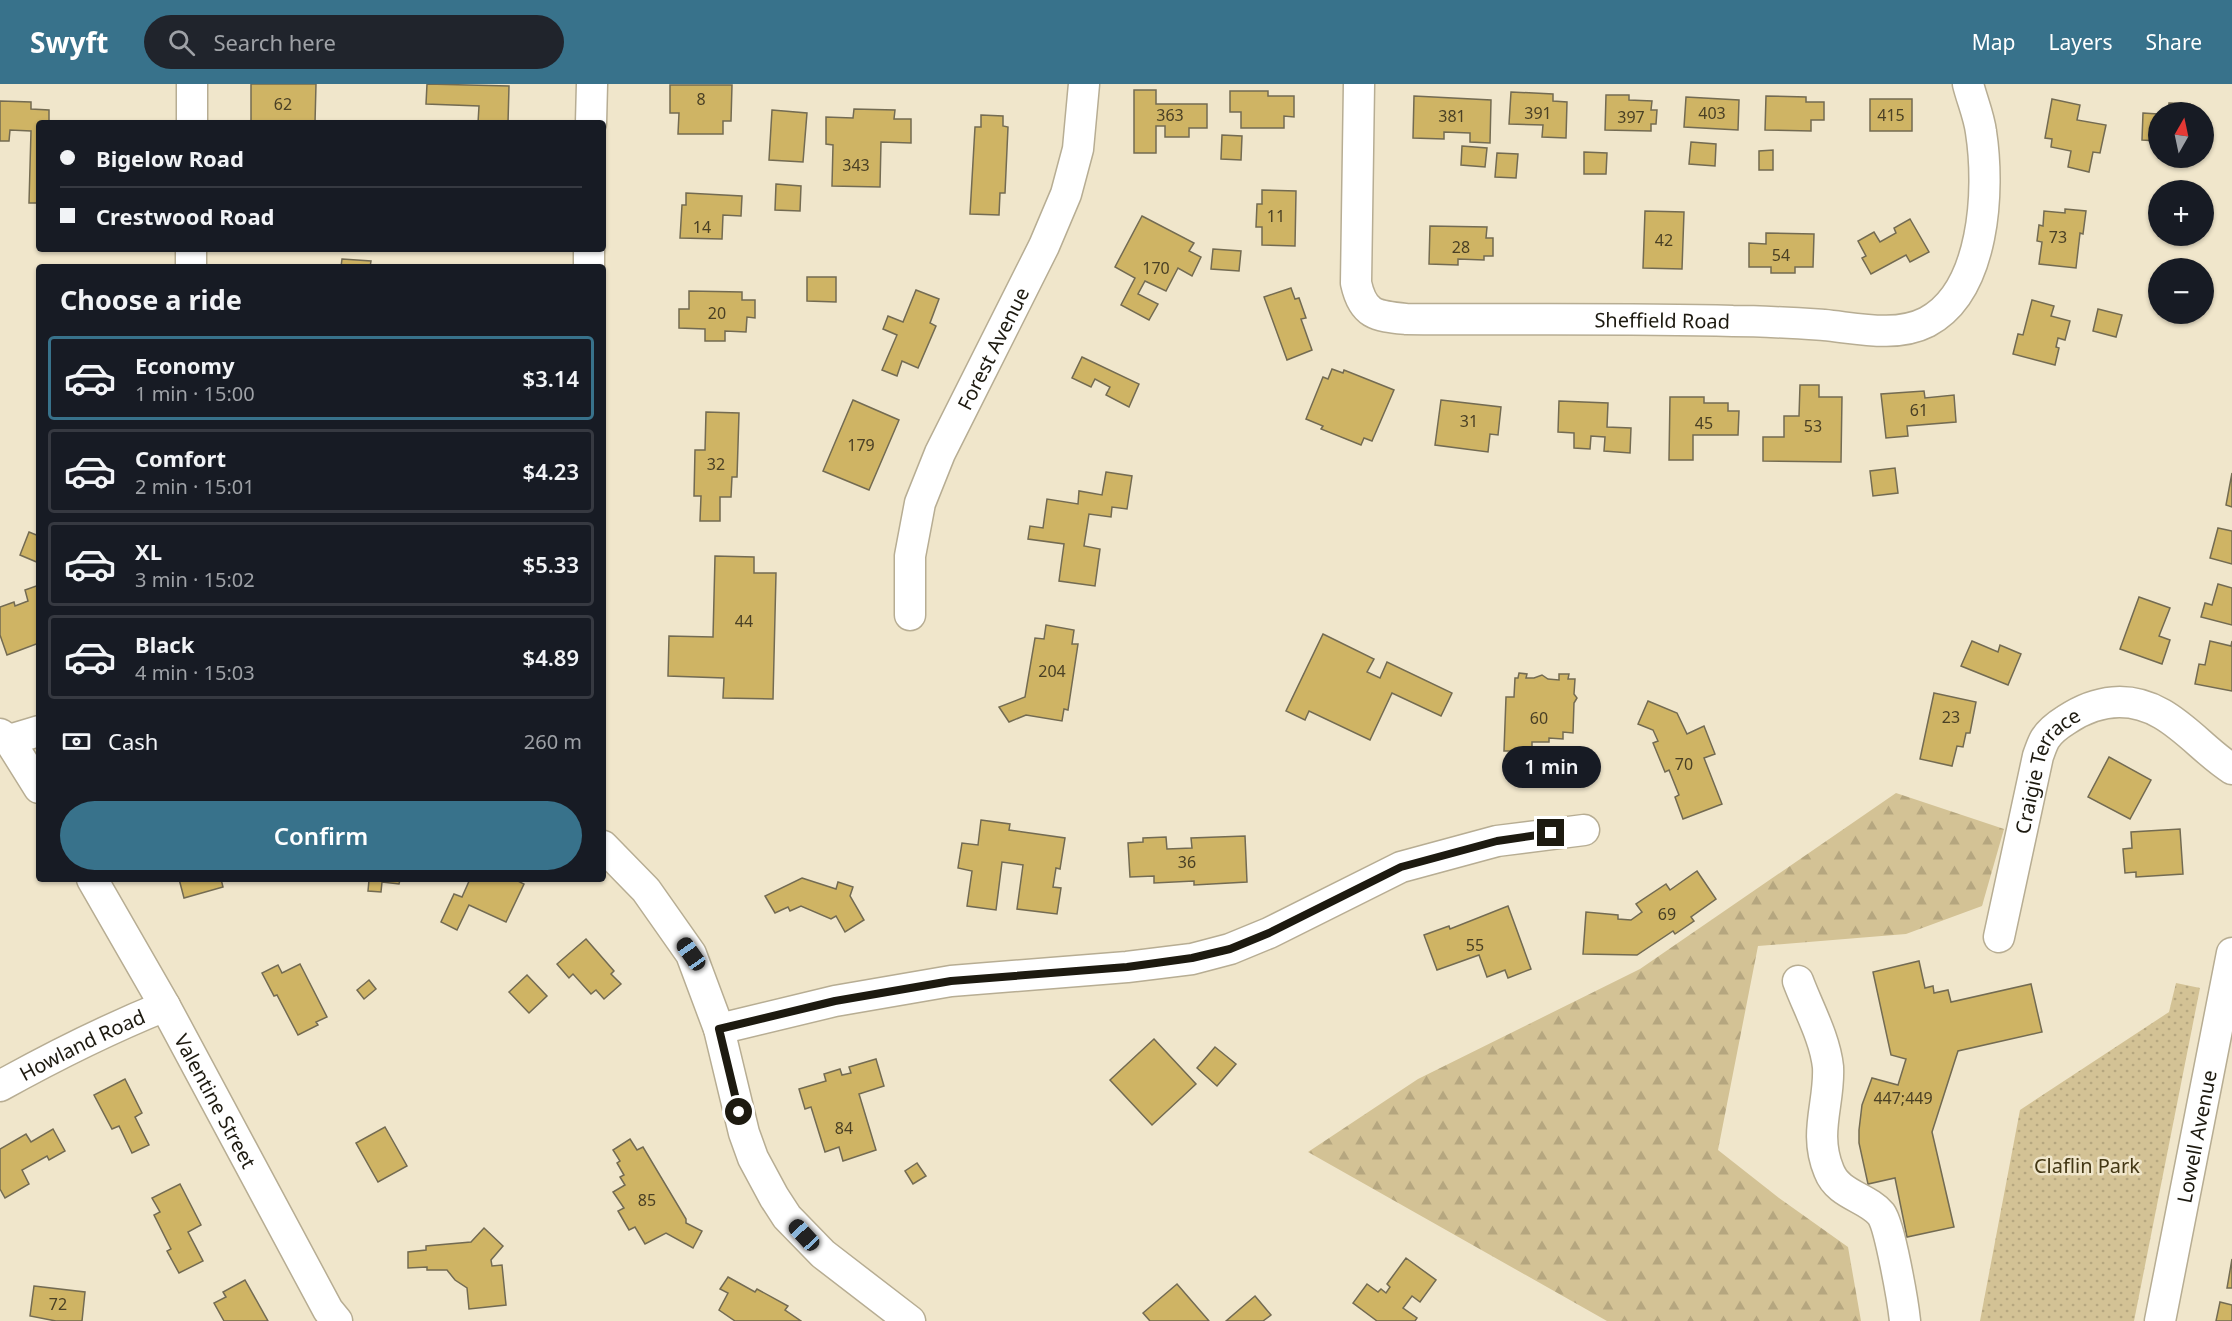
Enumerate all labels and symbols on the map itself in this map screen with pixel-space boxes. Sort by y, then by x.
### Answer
house number: 8 [696,88,706,110]
house number: 62 [274,93,292,115]
house number: 391 [1524,102,1552,124]
house number: 403 [1698,102,1726,124]
north arrow [2148,102,2214,168]
house number: 363 [1156,104,1184,126]
house number: 415 [1877,104,1905,126]
house number: 381 [1438,105,1466,127]
house number: 397 [1617,106,1645,128]
house number: 343 [842,154,870,176]
house number: 11 [1267,205,1285,227]
house number: 14 [693,216,711,238]
house number: 73 [2049,226,2067,248]
house number: 42 [1655,229,1673,251]
house number: 28 [1452,236,1470,258]
house number: 54 [1772,244,1790,266]
house number: 170 [1142,257,1170,279]
street label: Forest Avenue [950,282,1035,414]
house number: 20 [708,302,726,324]
street label: Sheffield Road [1594,306,1730,334]
house number: 61 [1910,399,1928,421]
house number: 31 [1460,410,1478,432]
house number: 45 [1695,412,1713,434]
house number: 53 [1804,415,1822,437]
house number: 179 [847,434,875,456]
house number: 32 [707,453,725,475]
house number: 44 [735,610,753,632]
house number: 204 [1038,660,1066,682]
street label: Craigie Terrace [2008,701,2085,836]
house number: 23 [1942,706,1960,728]
house number: 60 [1530,707,1548,729]
callout: 1 min [1502,746,1600,788]
house number: 70 [1675,753,1693,775]
route end [1537,819,1564,846]
house number: 36 [1178,851,1196,873]
house number: 69 [1658,903,1676,925]
car [673,934,709,974]
house number: 55 [1466,934,1484,956]
street label: Howland Road [14,1002,149,1086]
street label: Valentine Street [169,1029,263,1173]
street label: Lowell Avenue [2170,1068,2222,1205]
house number: 447;449 [1873,1087,1933,1109]
route start [725,1098,752,1125]
house number: 84 [835,1117,853,1139]
park label: Claflin Park [2034,1152,2140,1179]
house number: 85 [638,1189,656,1211]
car [785,1216,823,1254]
house number: 72 [49,1293,67,1315]

